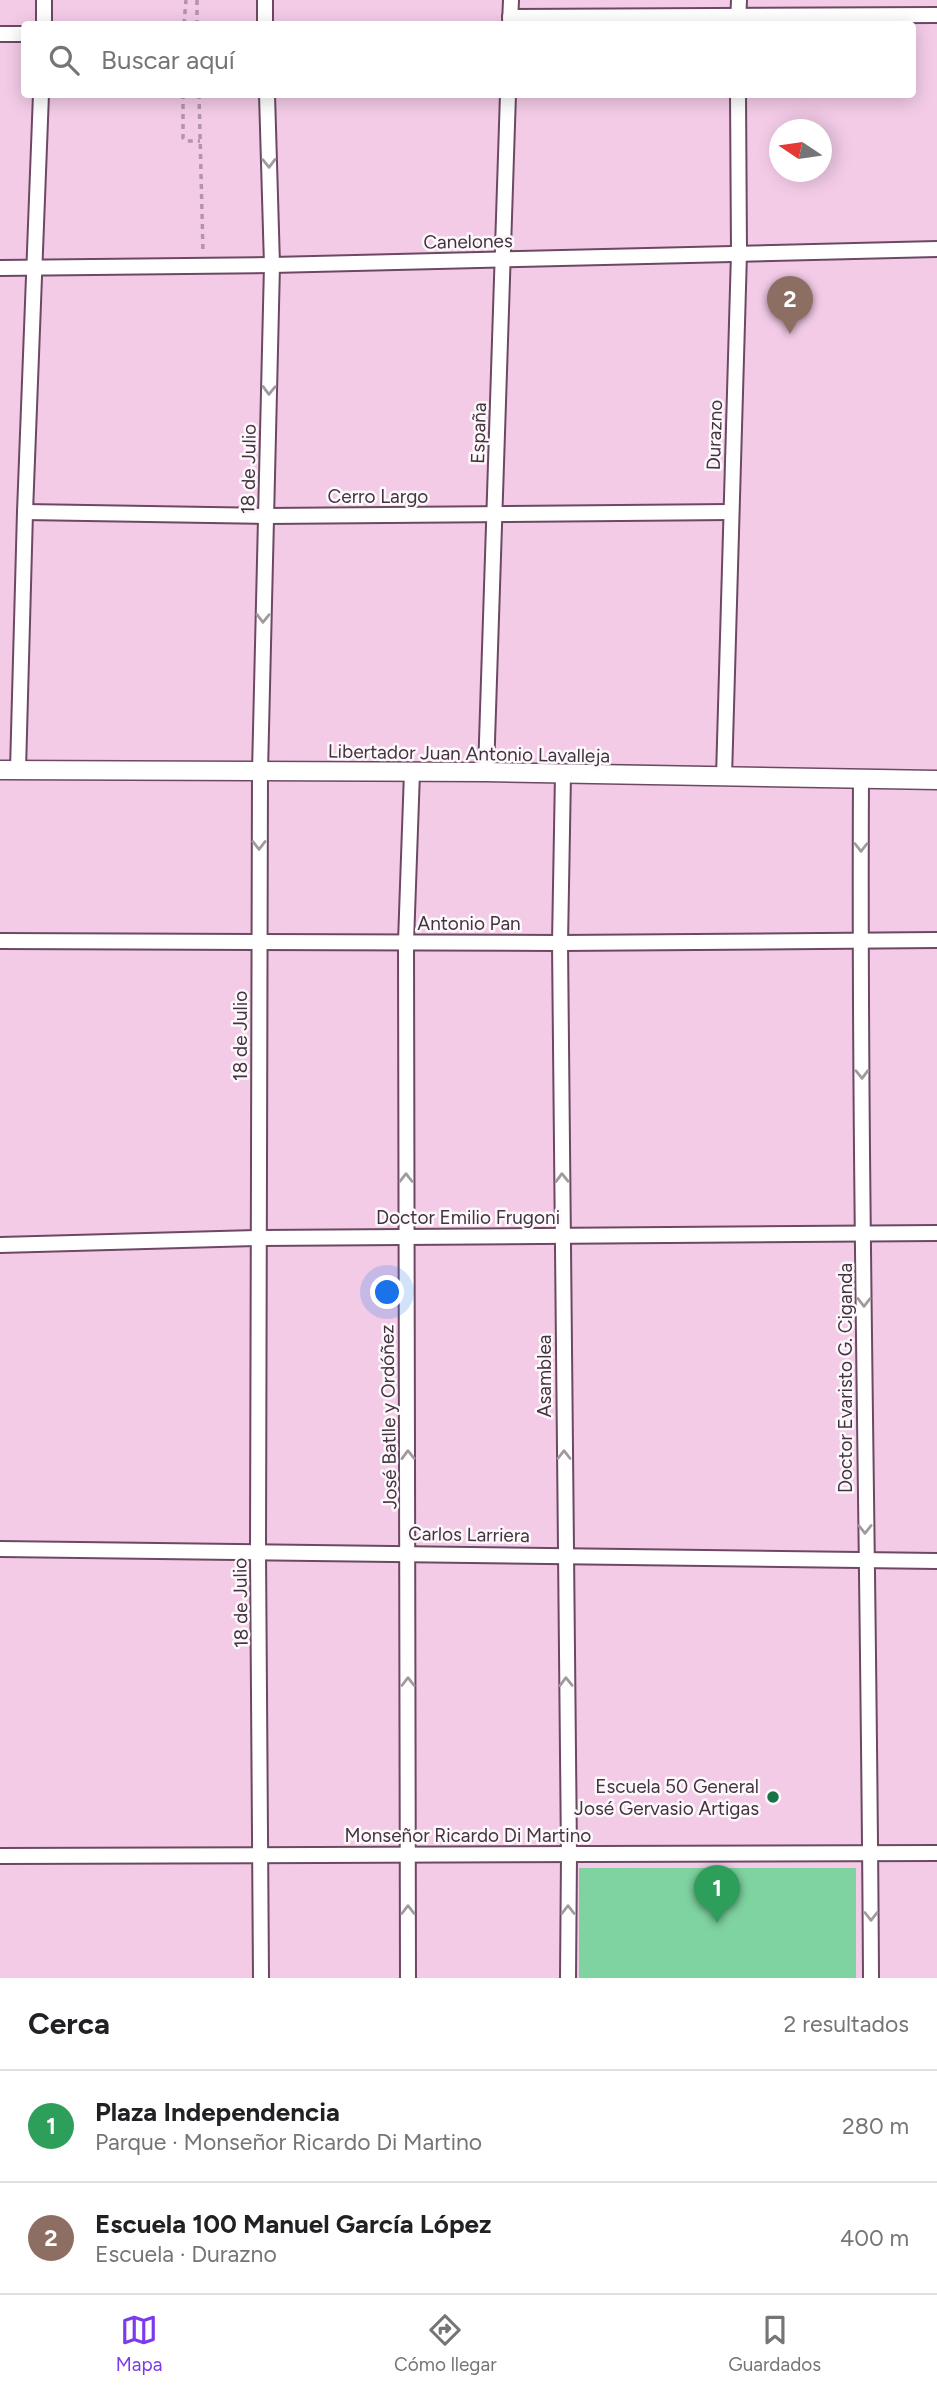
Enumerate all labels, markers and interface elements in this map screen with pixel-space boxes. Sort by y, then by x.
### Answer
search box [21,21,916,98]
icon: search [45,41,83,79]
text: Buscar aquí [101,44,235,76]
north arrow [769,119,832,182]
one-way arrow [261,158,277,168]
street label: Canelones [423,229,513,254]
pin: 2 [767,276,813,334]
one-way arrow [261,385,276,396]
street label: Durazno [702,399,727,471]
street label: España [466,402,491,464]
street label: 18 de Julio [236,424,261,514]
street label: Cerro Largo [328,485,428,508]
one-way arrow [256,612,271,623]
street label: Libertador Juan Antonio Lavalleja [328,740,610,767]
one-way arrow [252,840,267,851]
one-way arrow [853,842,869,853]
street label: Antonio Pan [417,912,521,935]
street label: 18 de Julio [229,991,252,1081]
one-way arrow [854,1069,869,1080]
one-way arrow [398,1173,414,1183]
one-way arrow [554,1173,570,1183]
street label: Doctor Emilio Frugoni [376,1206,560,1229]
street label: Doctor Evaristo G. Ciganda [834,1263,857,1493]
your location [370,1275,404,1309]
one-way arrow [856,1297,871,1308]
street label: José Batlle y Ordóñez [375,1324,402,1510]
street label: Asamblea [533,1335,556,1417]
one-way arrow [400,1449,416,1460]
one-way arrow [556,1449,572,1460]
street label: Carlos Larriera [408,1522,530,1547]
one-way arrow [857,1525,873,1535]
street label: 18 de Julio [228,1558,253,1648]
one-way arrow [400,1677,416,1687]
one-way arrow [559,1677,574,1688]
place label: Escuela 50 General José Gervasio Artigas [574,1775,759,1820]
marker: Escuela 50 General José Gervasio Artigas [765,1789,781,1805]
street label: Monseñor Ricardo Di Martino [345,1824,591,1847]
pin: 1 [694,1865,740,1923]
one-way arrow [400,1904,416,1915]
one-way arrow [560,1904,576,1915]
one-way arrow [863,1911,879,1921]
text: Cerca [28,2005,110,2042]
text: 2 resultados [784,2010,909,2038]
text: Plaza Independencia [95,2096,340,2128]
text: 1 [46,2112,56,2140]
text: 280 m [842,2112,909,2140]
text: Parque · Monseñor Ricardo Di Martino [95,2128,482,2156]
text: Escuela 100 Manuel García López [95,2208,491,2240]
text: 2 [44,2224,58,2252]
text: 400 m [840,2224,909,2252]
text: Escuela · Durazno [95,2240,277,2268]
tab: Mapa [116,2311,162,2376]
tab: Cómo llegar [394,2311,497,2376]
tab: Guardados [728,2311,821,2376]

